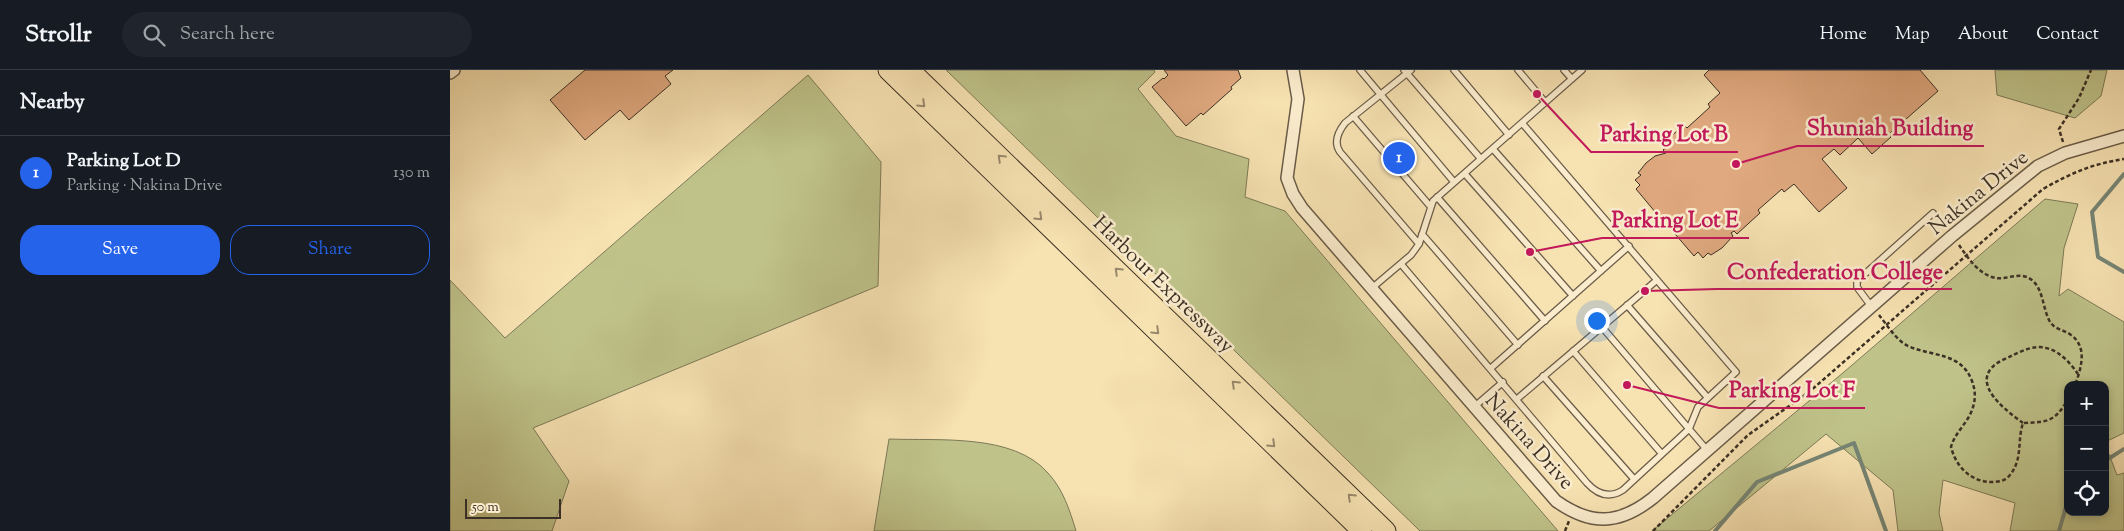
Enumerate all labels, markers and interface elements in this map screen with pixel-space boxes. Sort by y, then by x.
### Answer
search box [122,12,472,57]
text: Strollr [25,18,92,52]
icon: search [140,21,168,49]
text: Search here [180,21,275,48]
text: Home [1820,22,1867,48]
text: Map [1895,22,1930,48]
text: About [1958,22,2008,48]
text: Contact [2036,22,2099,48]
text: Nearby [20,88,85,118]
one-way arrow [917,98,926,107]
callout: Shuniah Building [1797,109,1984,146]
text: Shuniah Building [1807,114,1973,146]
callout: Parking Lot B [1591,115,1738,152]
text: Parking Lot B [1600,120,1728,152]
pin: 1 [1383,139,1415,177]
street label: Nakina Drive [1923,144,2036,243]
text: Parking Lot D [67,148,180,175]
one-way arrow [998,155,1007,164]
text: 1 [33,162,39,185]
text: 130 m [393,162,430,185]
text: Parking · Nakina Drive [67,175,222,198]
callout: Parking Lot E [1602,201,1749,238]
text: Parking Lot E [1611,206,1739,238]
street label: Harbour Expressway [1085,210,1240,361]
one-way arrow [1033,211,1042,220]
button: Save [20,225,220,275]
button: Share [230,225,430,275]
callout: Confederation College [1717,252,1952,289]
text: Confederation College [1727,258,1943,290]
one-way arrow [1114,268,1123,277]
your location [1584,308,1610,334]
one-way arrow [1150,325,1159,334]
callout: Parking Lot F [1719,371,1865,408]
text: Parking Lot F [1729,376,1856,408]
one-way arrow [1231,381,1240,390]
map controls [2064,381,2109,516]
button: + [2064,381,2109,426]
street label: Nakina Drive [1477,387,1580,497]
button: − [2064,426,2109,471]
one-way arrow [1266,438,1275,447]
button: locate [2064,471,2109,516]
one-way arrow [1348,494,1357,503]
scale bar [465,496,561,519]
text: 50 m [472,498,499,518]

